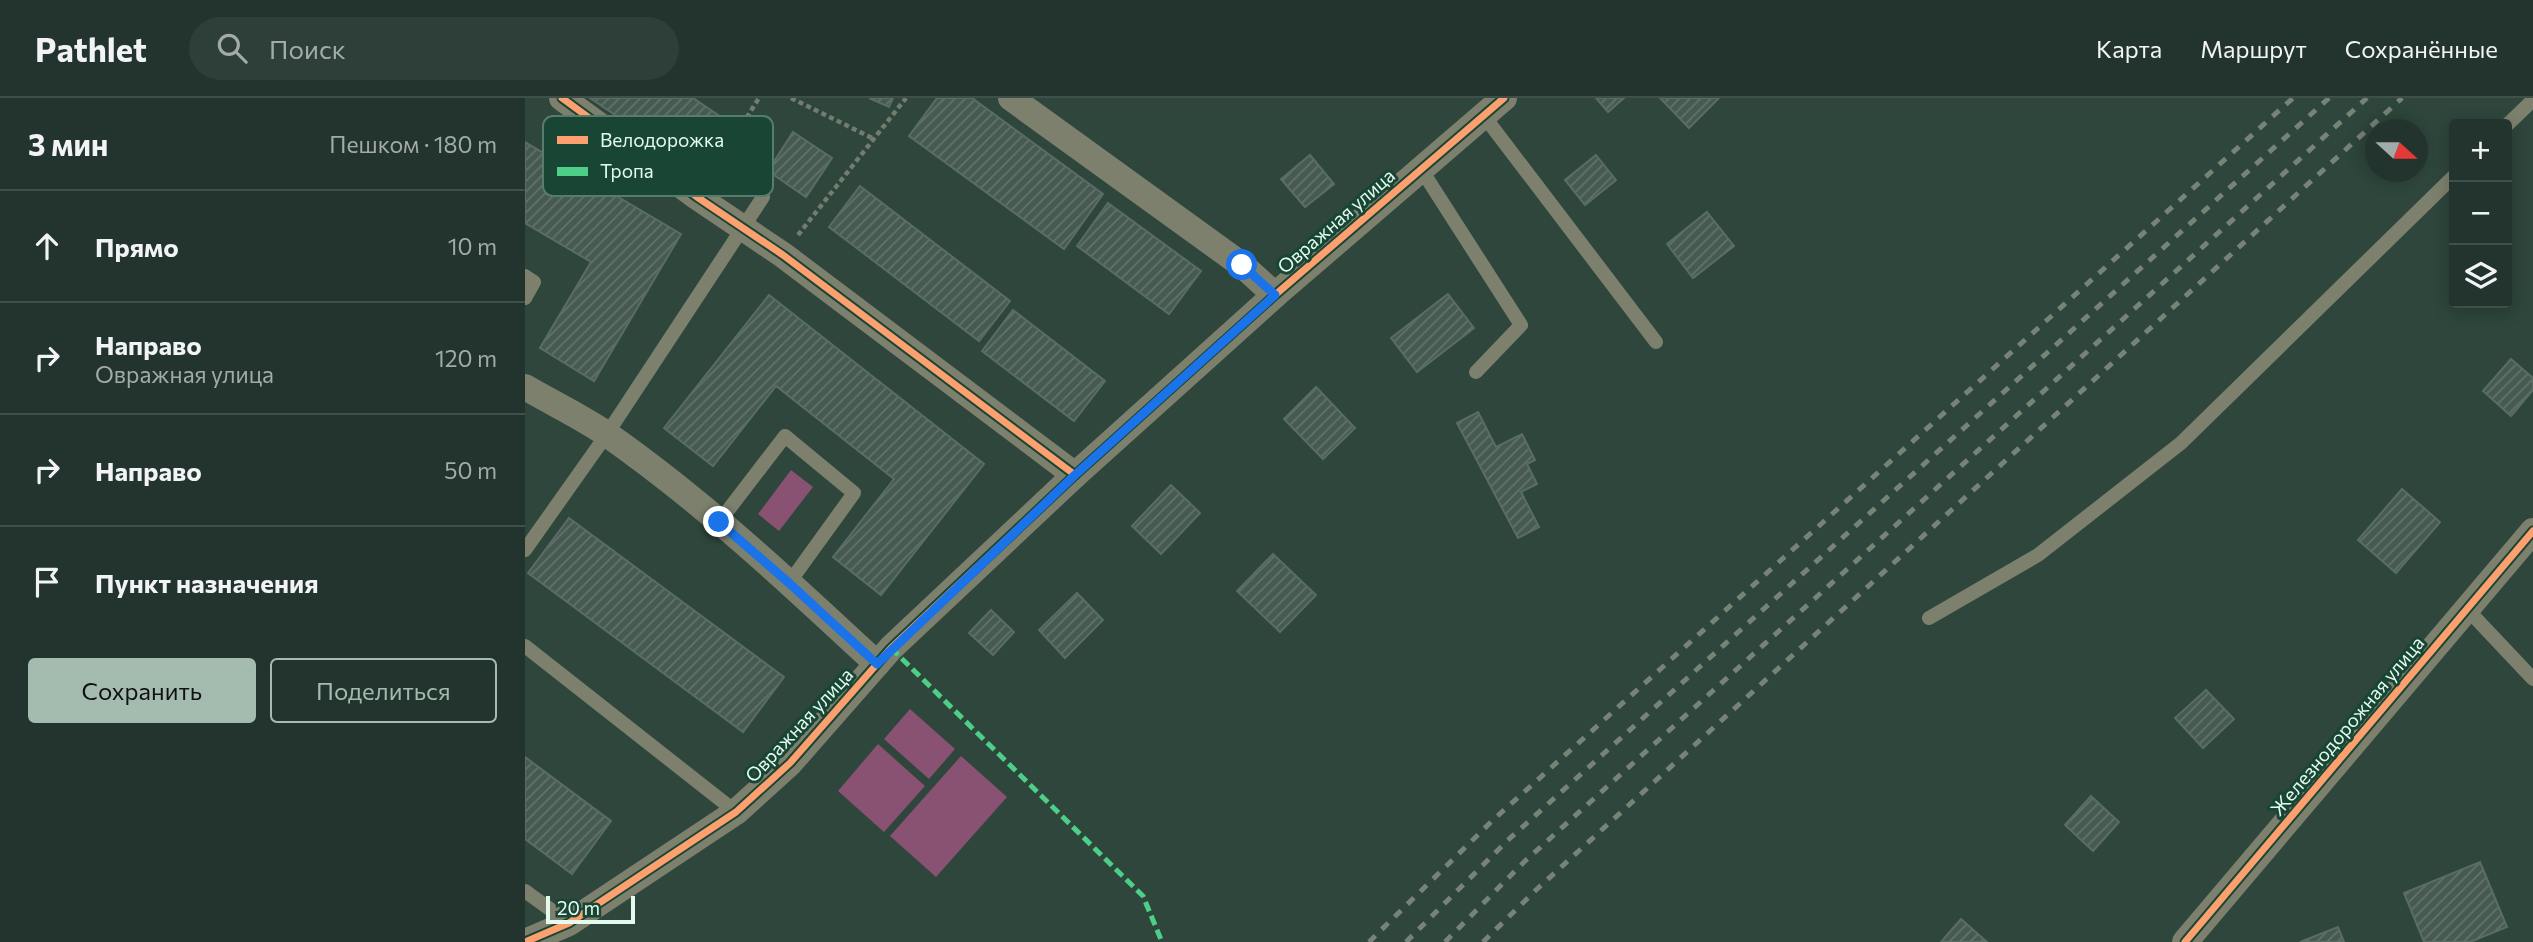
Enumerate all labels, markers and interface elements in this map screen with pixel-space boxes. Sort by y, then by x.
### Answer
search box [189,17,679,80]
text: Pathlet [35,28,147,69]
icon: search [213,29,251,67]
text: Поиск [269,33,346,64]
text: Карта [2096,34,2162,63]
text: Маршрут [2200,34,2307,63]
text: Сохранённые [2345,34,2498,63]
legend [543,116,773,196]
north arrow [2365,119,2428,182]
map controls [2449,119,2512,308]
button: + [2449,119,2512,182]
text: 3 мин [28,125,108,162]
text: Велодорожка [600,128,724,151]
text: Пешком · 180 m [329,130,497,158]
text: Тропа [600,159,654,182]
street label: Овражная улица [1272,163,1399,278]
button: − [2449,182,2512,245]
icon: ahead [28,227,66,265]
text: Прямо [95,231,179,262]
text: 10 m [448,232,497,260]
button: layers [2449,245,2512,308]
route start [1226,249,1257,280]
text: Направо [95,329,202,360]
icon: right [28,339,66,377]
text: 120 m [435,344,497,372]
text: Овражная улица [95,360,274,388]
icon: right [28,451,66,489]
text: Направо [95,455,202,486]
text: 50 m [444,456,497,484]
route end [703,506,734,537]
icon: arrive [28,563,66,601]
text: Пункт назначения [95,567,319,598]
street label: Железнодорожная улица [2265,631,2428,820]
button: Сохранить [28,658,256,723]
button: Поделиться [270,658,497,723]
street label: Овражная улица [740,663,857,787]
scale bar [546,893,635,925]
text: 20 m [557,896,600,919]

